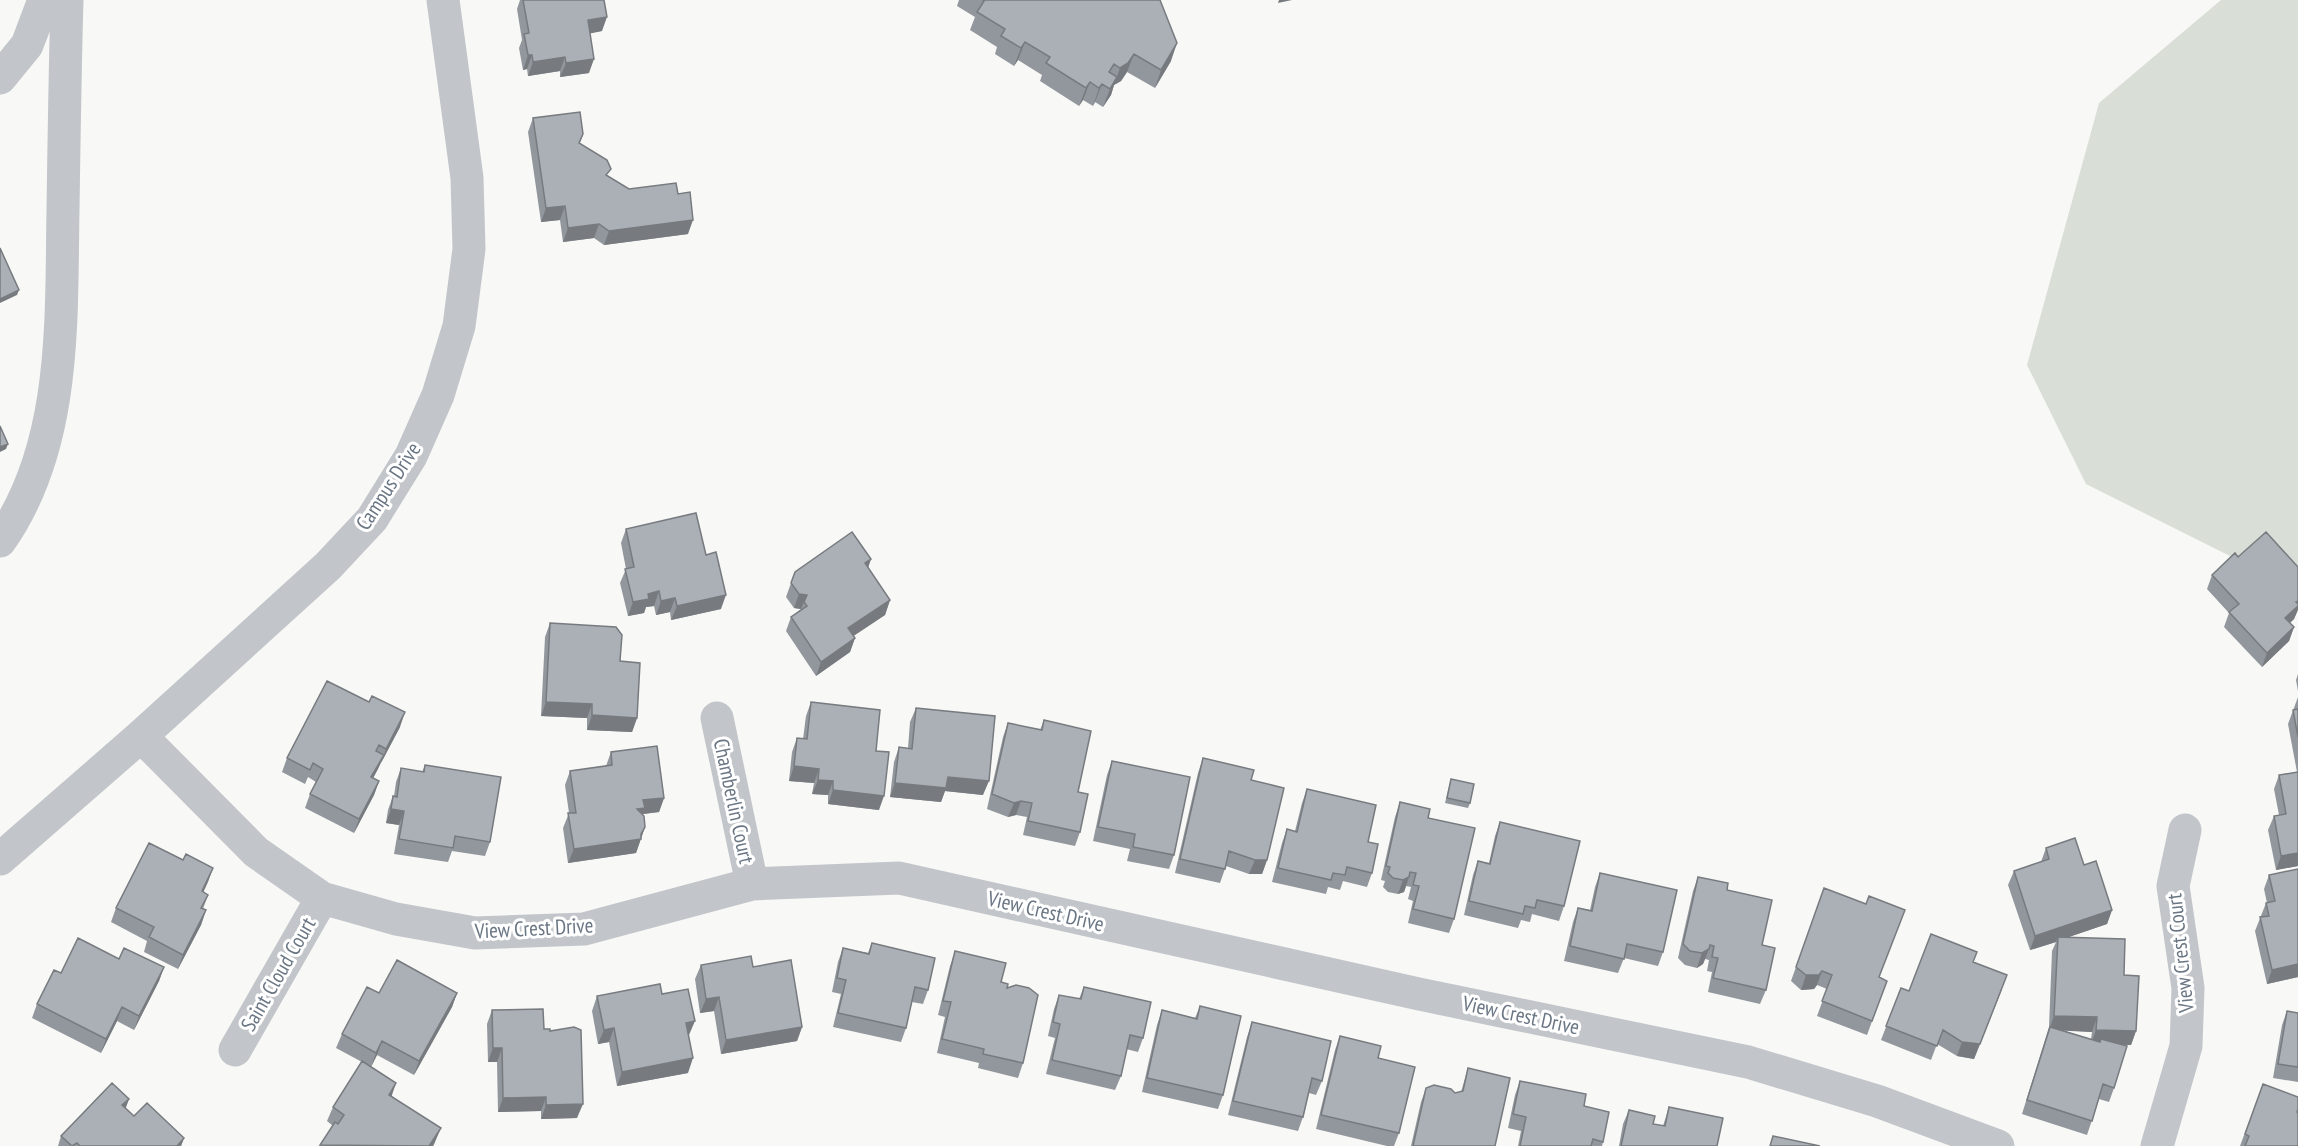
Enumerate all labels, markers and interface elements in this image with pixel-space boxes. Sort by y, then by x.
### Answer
street label: Campus Drive [350,437,426,535]
street label: Chamberlin Court [708,736,760,866]
street label: View Crest Drive [984,884,1107,937]
street label: View Crest Court [2160,892,2200,1015]
street label: View Crest Drive [473,911,594,945]
street label: Saint Cloud Court [235,912,322,1036]
street label: View Crest Drive [1459,989,1582,1041]

